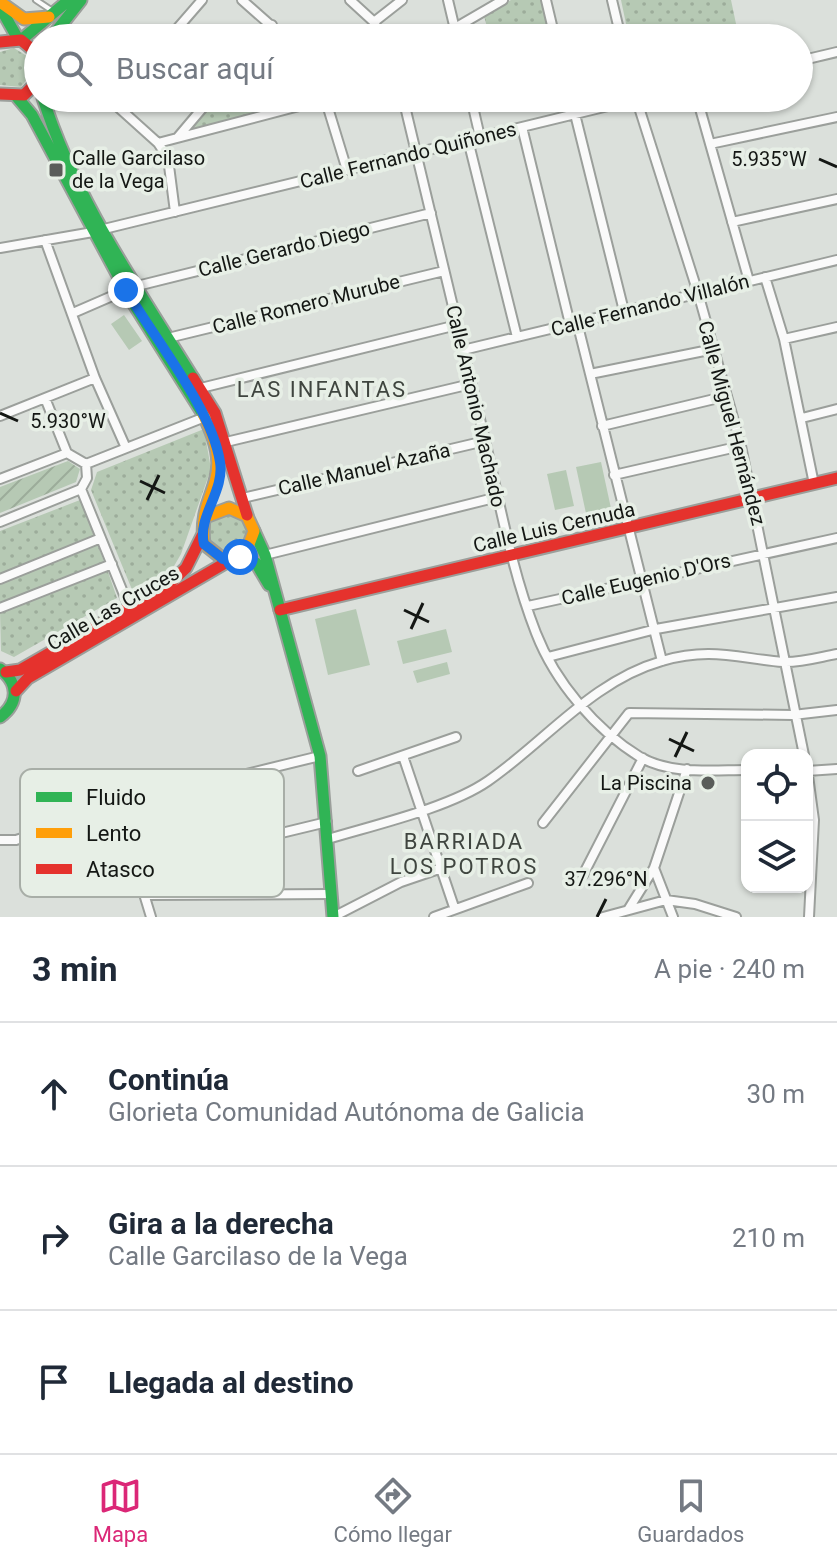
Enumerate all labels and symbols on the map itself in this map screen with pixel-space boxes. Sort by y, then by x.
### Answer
street label: Calle Fernando Quiñones [297,116,519,194]
place label: Calle Garcilaso de la Vega [72,146,205,193]
text: 5.935°W [731,147,807,171]
marker: Calle Garcilaso de la Vega [47,161,65,179]
street label: Calle Gerardo Diego [196,216,372,282]
street label: Calle Romero Murube [210,269,402,339]
street label: Calle Fernando Villalón [548,269,752,341]
route end [108,272,144,308]
street label: Calle Antonio Machado [441,303,511,509]
street label: Calle Miguel Hernández [693,318,771,528]
district label: LAS INFANTAS [237,377,407,402]
text: 5.930°W [30,409,106,433]
street label: Calle Manuel Azaña [276,438,452,500]
street label: Calle Luis Cernuda [471,497,637,557]
route start [222,539,258,575]
street label: Calle Eugenio D'Ors [559,548,733,610]
street label: Calle Las Cruces [43,561,183,655]
legend [20,769,284,897]
place label: La Piscina [600,771,692,795]
marker: La Piscina [699,774,717,792]
text: Fluido [86,785,146,810]
text: Lento [86,821,141,846]
district label: BARRIADA LOS POTROS [390,829,538,879]
text: Atasco [86,857,155,882]
text: 37.296°N [564,867,648,891]

